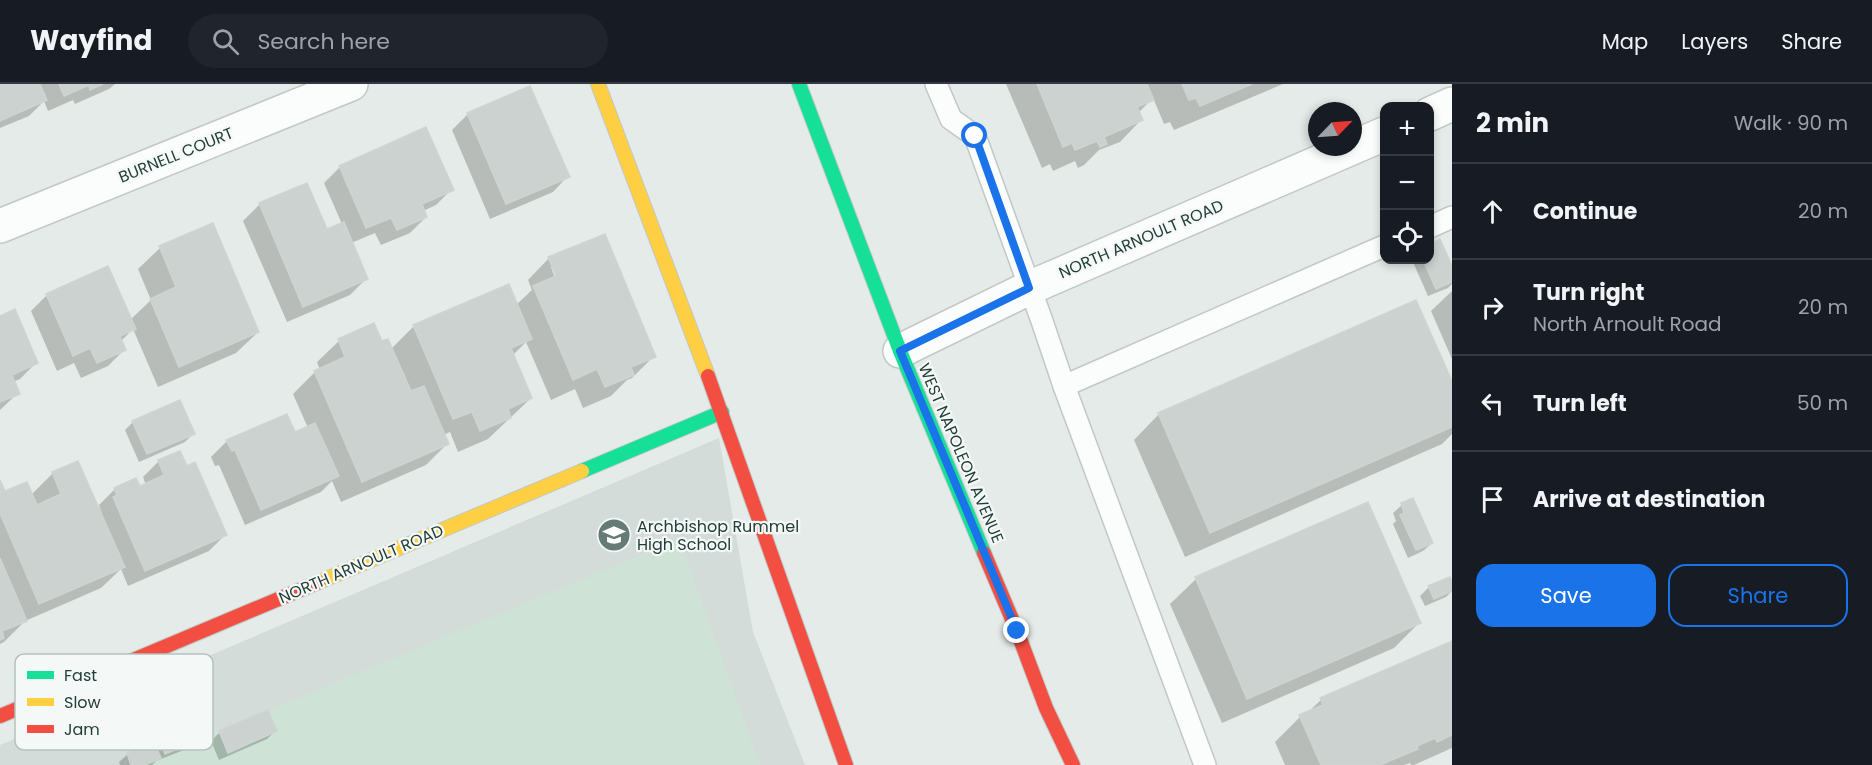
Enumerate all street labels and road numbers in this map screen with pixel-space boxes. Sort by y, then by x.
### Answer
street label: BURNELL COURT [115,121,237,189]
street label: NORTH ARNOULT ROAD [1055,194,1227,284]
street label: WEST NAPOLEON AVENUE [913,360,1009,546]
street label: NORTH ARNOULT ROAD [275,519,447,609]

